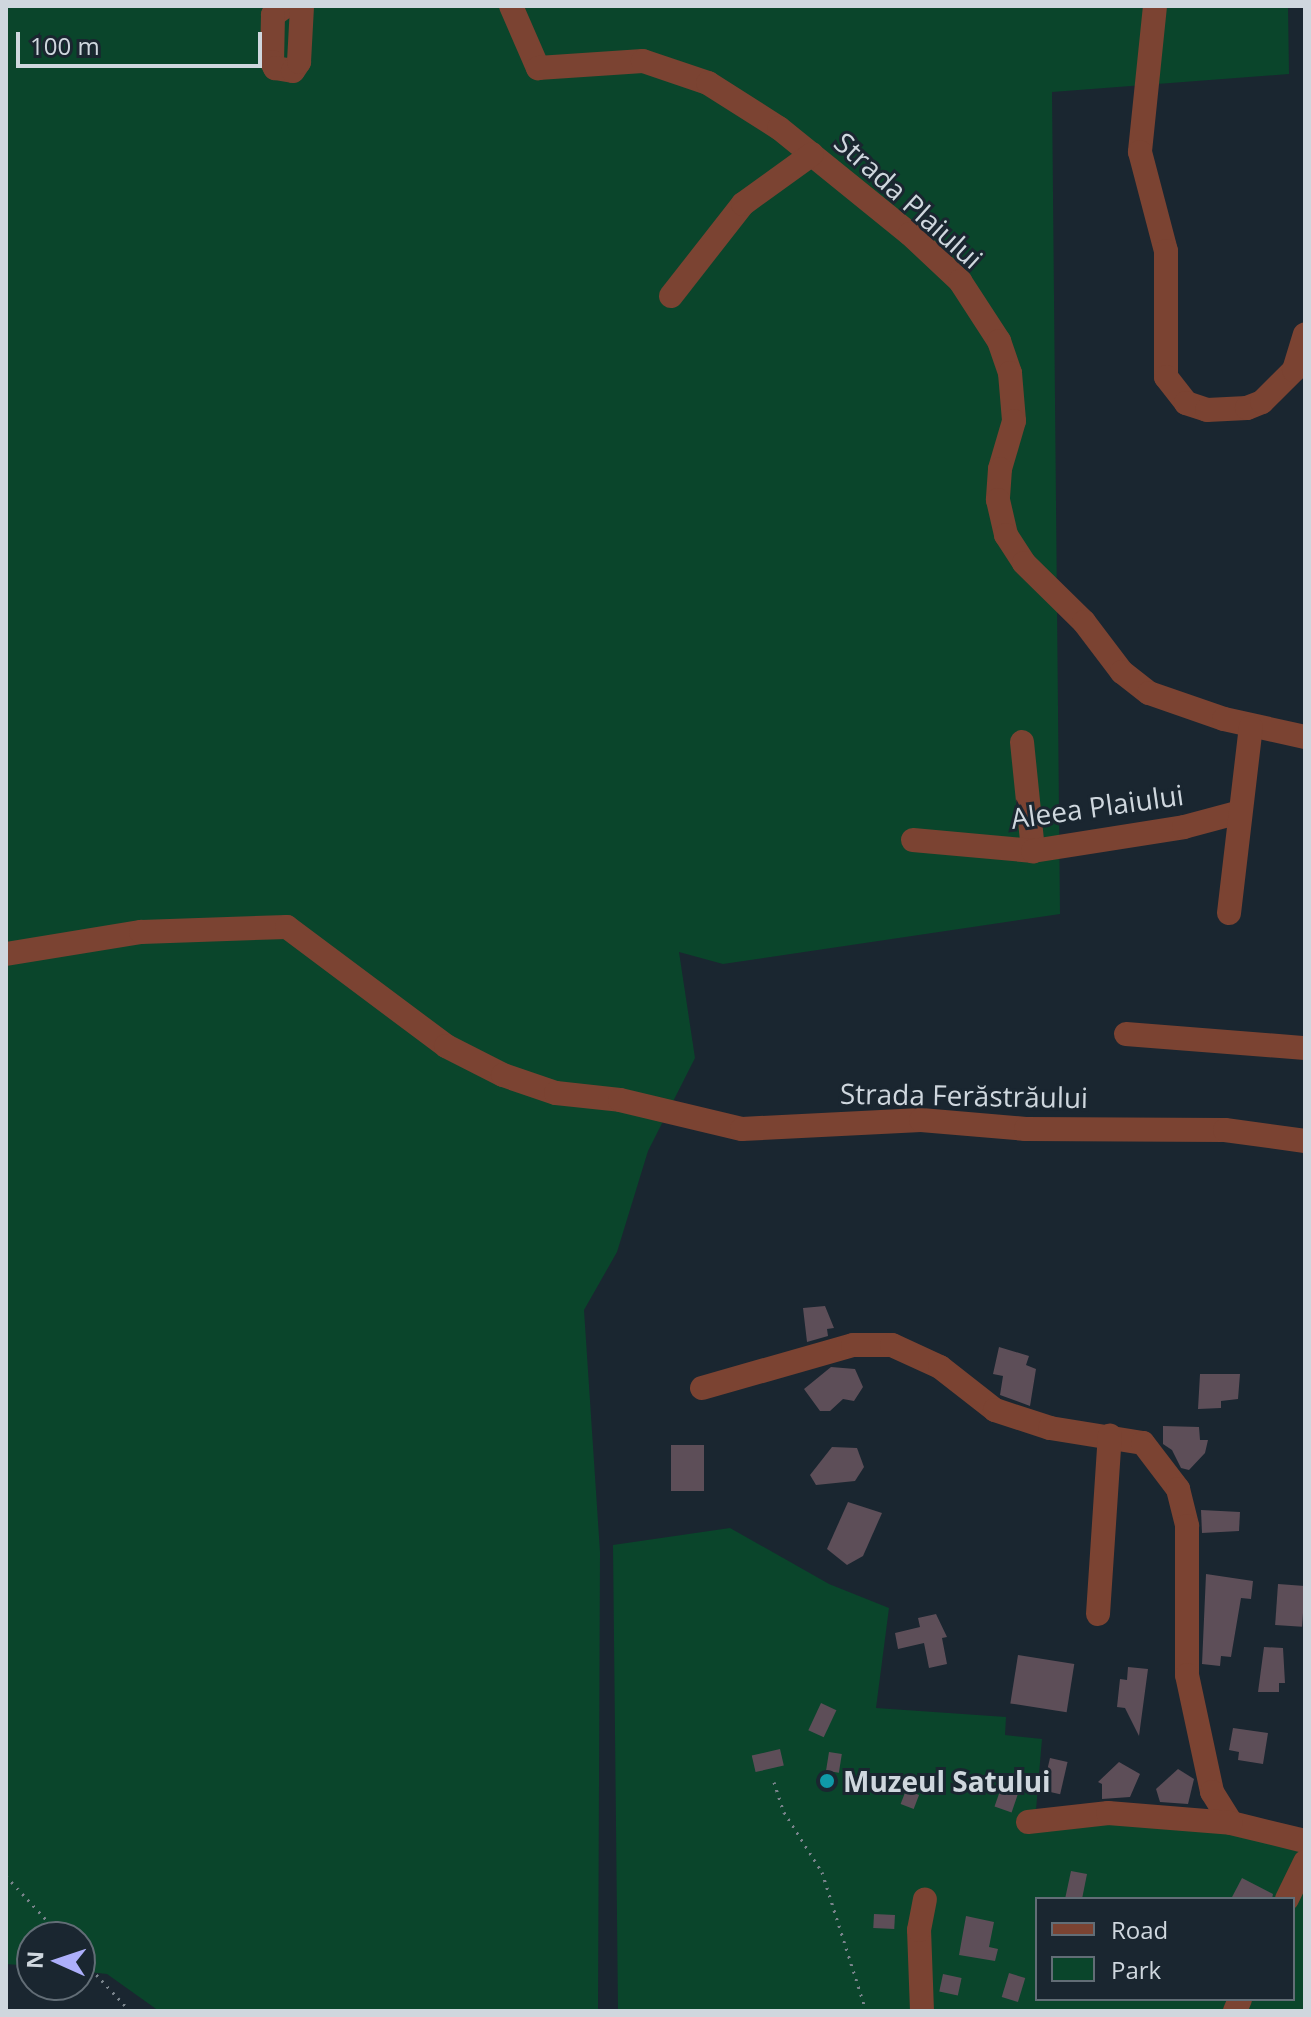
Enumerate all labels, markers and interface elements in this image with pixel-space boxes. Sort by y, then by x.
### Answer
scale bar [20,16,266,66]
text: 100 m [30,29,100,62]
street label: Strada Plaiului [828,125,990,275]
street label: Aleea Plaiului [1008,777,1186,835]
street label: Strada Ferăstrăului [840,1076,1088,1114]
place label: Muzeul Satului [843,1764,1051,1798]
marker: Muzeul Satului [818,1772,836,1790]
legend [1035,1897,1295,2001]
text: Road [1111,1913,1168,1946]
north arrow [16,1921,96,2001]
text: N [19,1950,49,1970]
text: Park [1111,1953,1161,1986]

